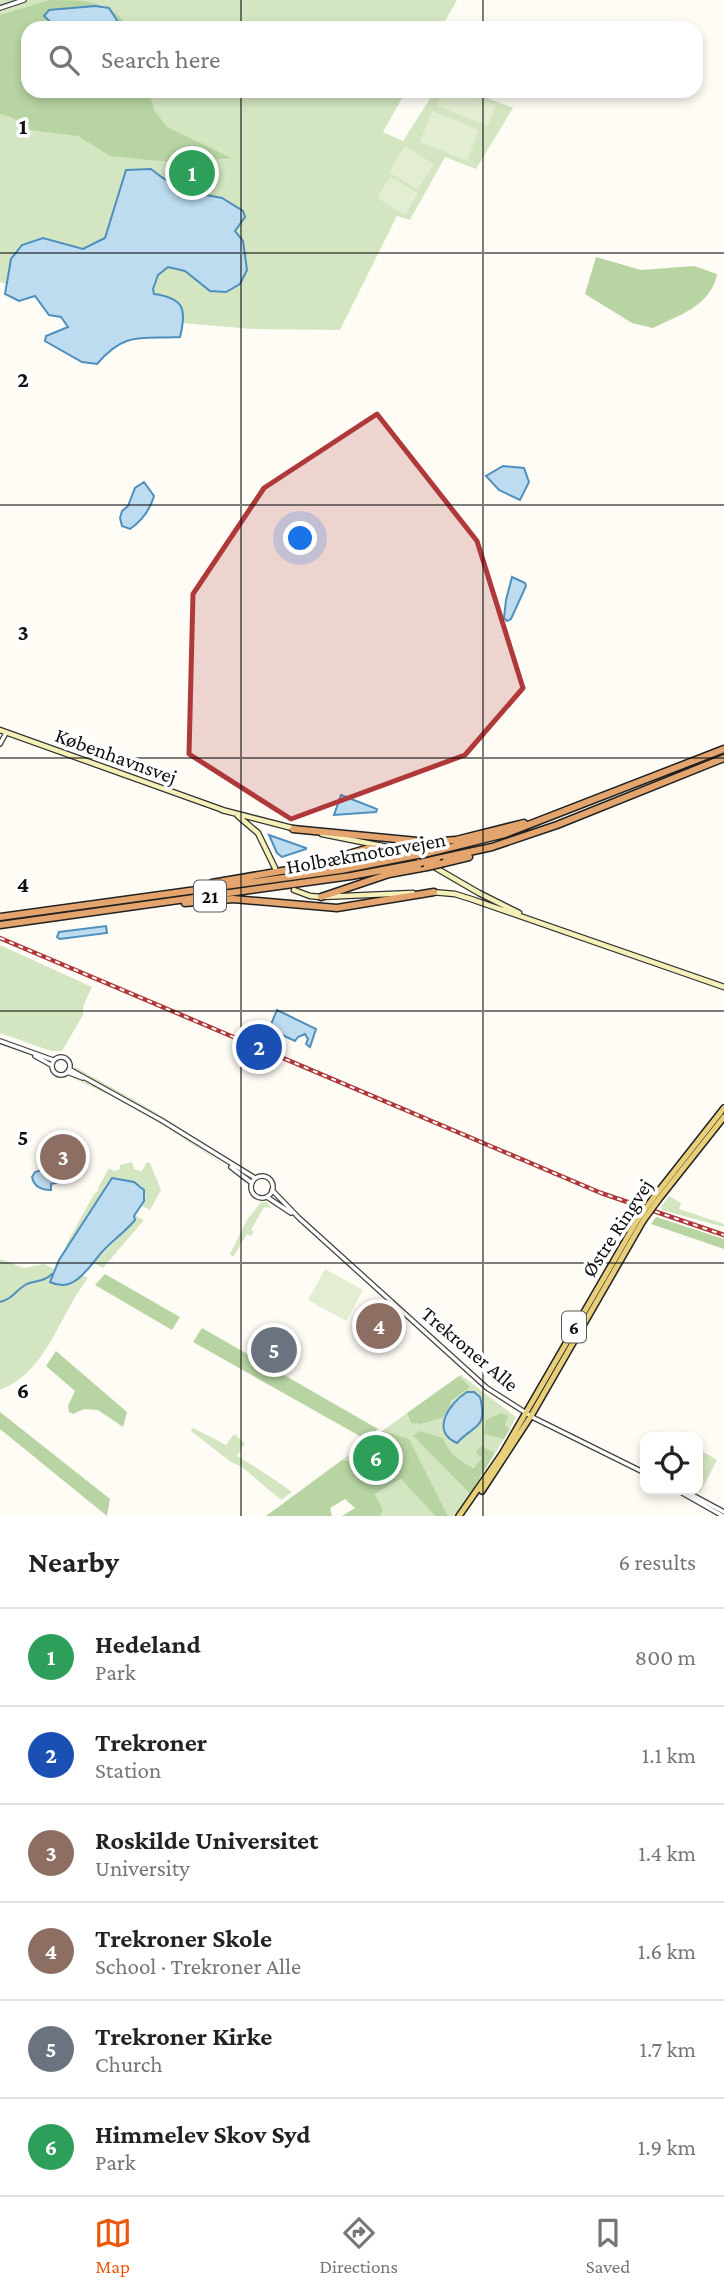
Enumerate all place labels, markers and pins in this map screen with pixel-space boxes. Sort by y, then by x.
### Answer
pin: 1 [169,147,215,199]
pin: 2 [236,1021,282,1073]
pin: 3 [40,1131,86,1183]
pin: 4 [356,1300,402,1352]
pin: 5 [251,1324,297,1376]
pin: 6 [353,1432,399,1484]

